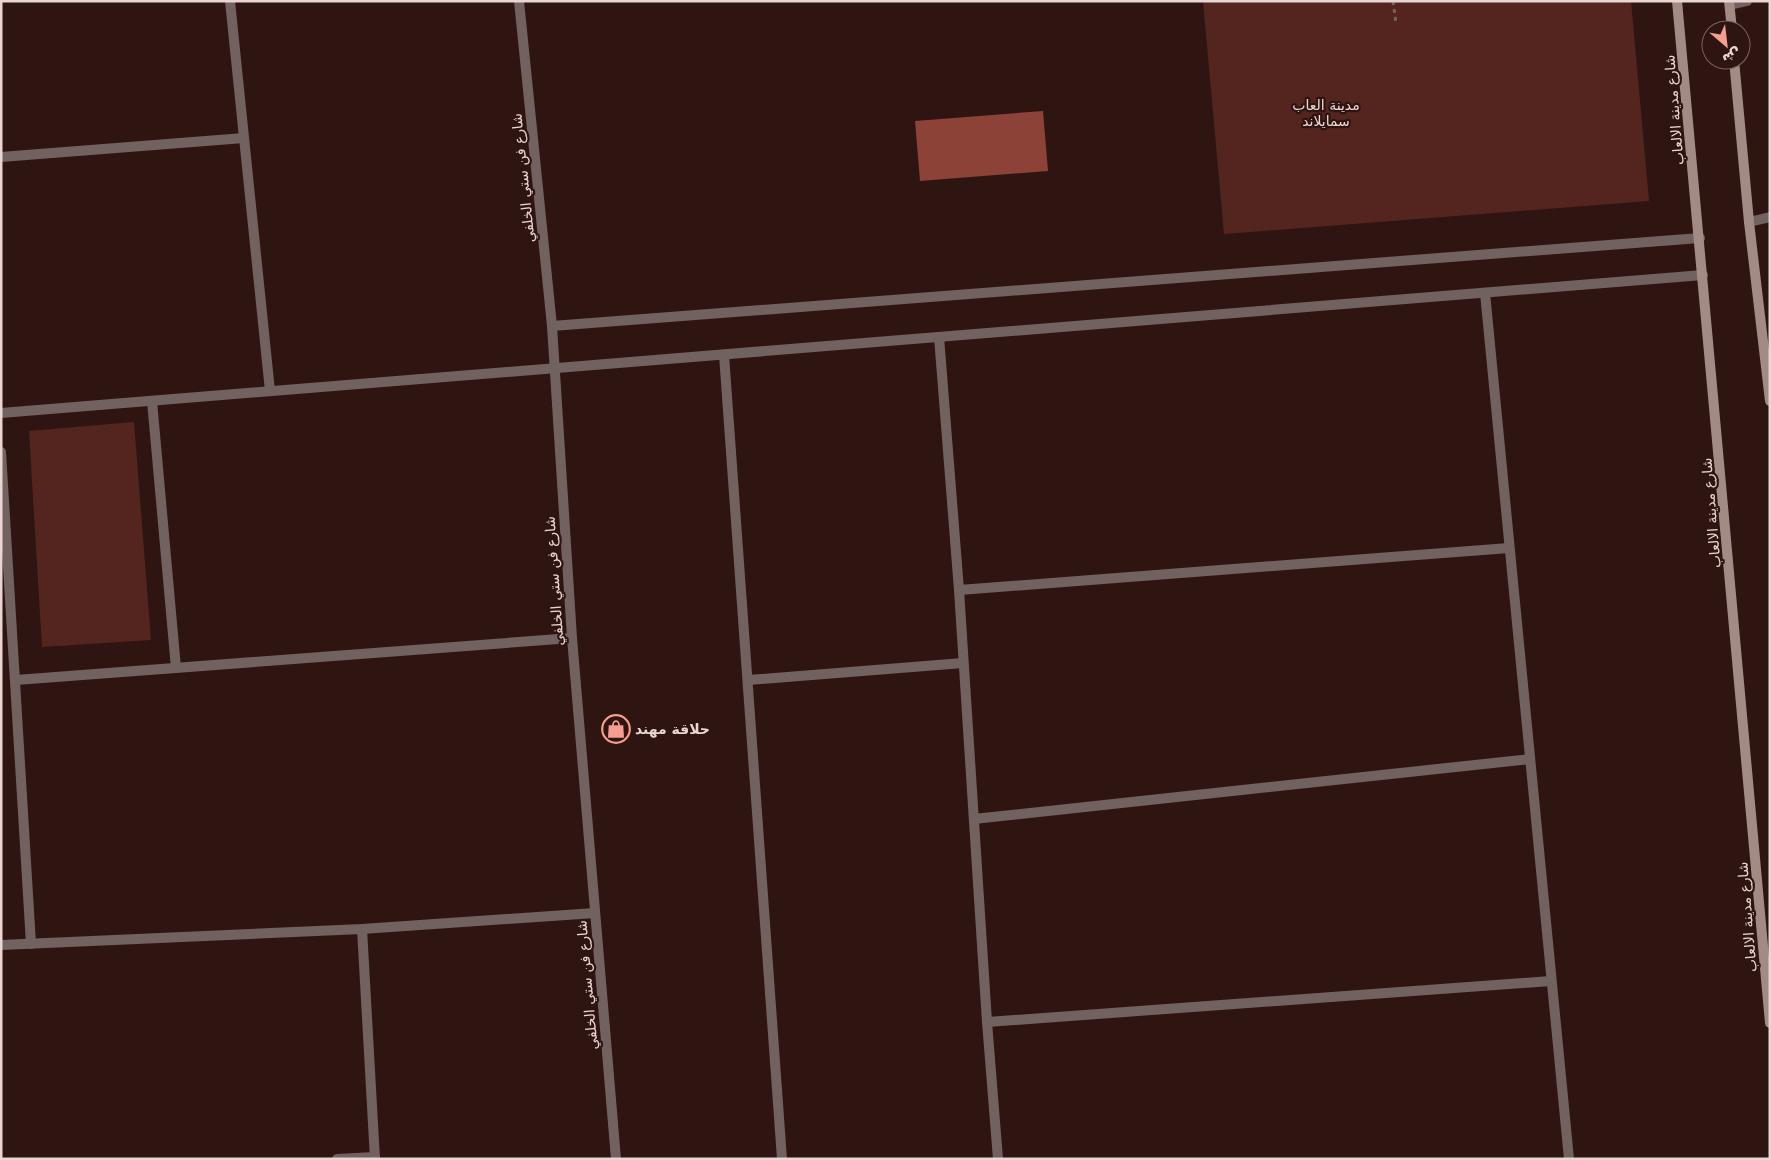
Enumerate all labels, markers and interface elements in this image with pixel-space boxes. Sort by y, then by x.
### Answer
north arrow [1701,20,1751,70]
text: ش [1720,45,1744,68]
street label: شارع مدينة الالعاب [1661,54,1688,166]
park label: مدينة العاب سمايلاند [1292,97,1360,129]
street label: شارع فن ستي الخلفي [508,112,539,243]
street label: شارع مدينة الالعاب [1698,457,1725,569]
street label: شارع فن ستي الخلفي [541,516,568,646]
shop icon: حلاقة مهند [601,714,631,744]
place label: حلاقة مهند [635,721,710,738]
street label: شارع مدينة الالعاب [1734,861,1761,973]
street label: شارع فن ستي الخلفي [573,919,602,1050]

